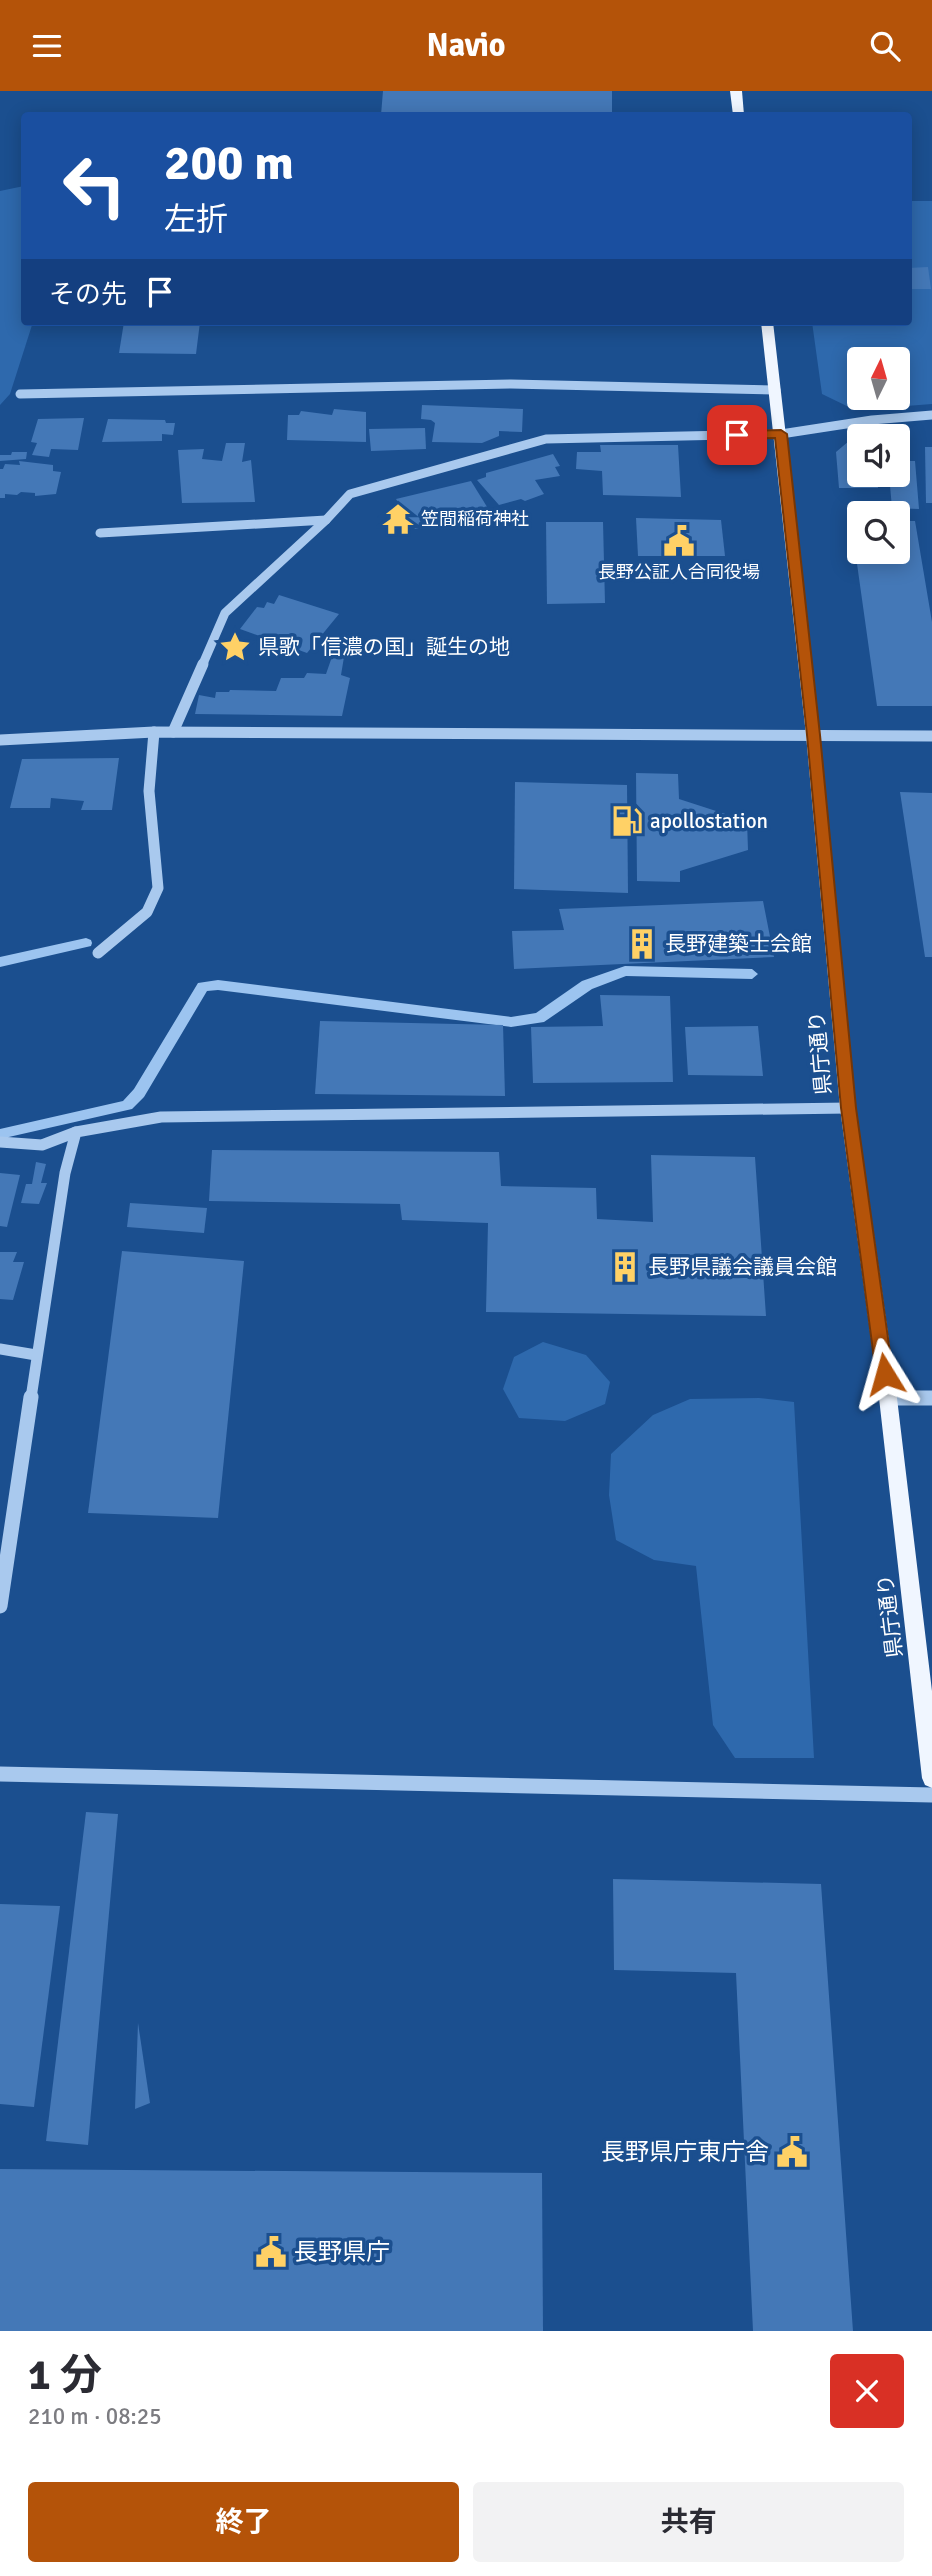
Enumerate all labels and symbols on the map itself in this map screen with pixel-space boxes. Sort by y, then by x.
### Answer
north arrow [847,347,910,409]
pin [707,405,767,465]
temple icon: 笠間稲荷神社 [381,502,415,536]
place label: 笠間稲荷神社 [421,508,529,530]
public building icon: 長野公証人合同役場 [662,524,696,558]
place label: 長野公証人合同役場 [598,561,760,583]
place icon: 県歌「信濃の国」誕生の地 [218,630,252,664]
place label: 県歌「信濃の国」誕生の地 [258,634,510,660]
fuel station icon: apollostation [610,804,644,838]
place label: apollostation [650,808,768,834]
building icon: 長野建築士会館 [625,927,659,961]
place label: 長野建築士会館 [665,931,812,957]
street label: 県庁通り [803,1010,837,1096]
building icon: 長野県議会議員会館 [608,1250,642,1284]
place label: 長野県議会議員会館 [648,1254,837,1280]
position arrow [848,1337,922,1411]
street label: 県庁通り [872,1573,908,1659]
public building icon: 長野県庁東庁舎 [775,2135,809,2169]
place label: 長野県庁東庁舎 [601,2137,769,2167]
public building icon: 長野県庁 [254,2235,288,2269]
place label: 長野県庁 [294,2237,390,2267]

